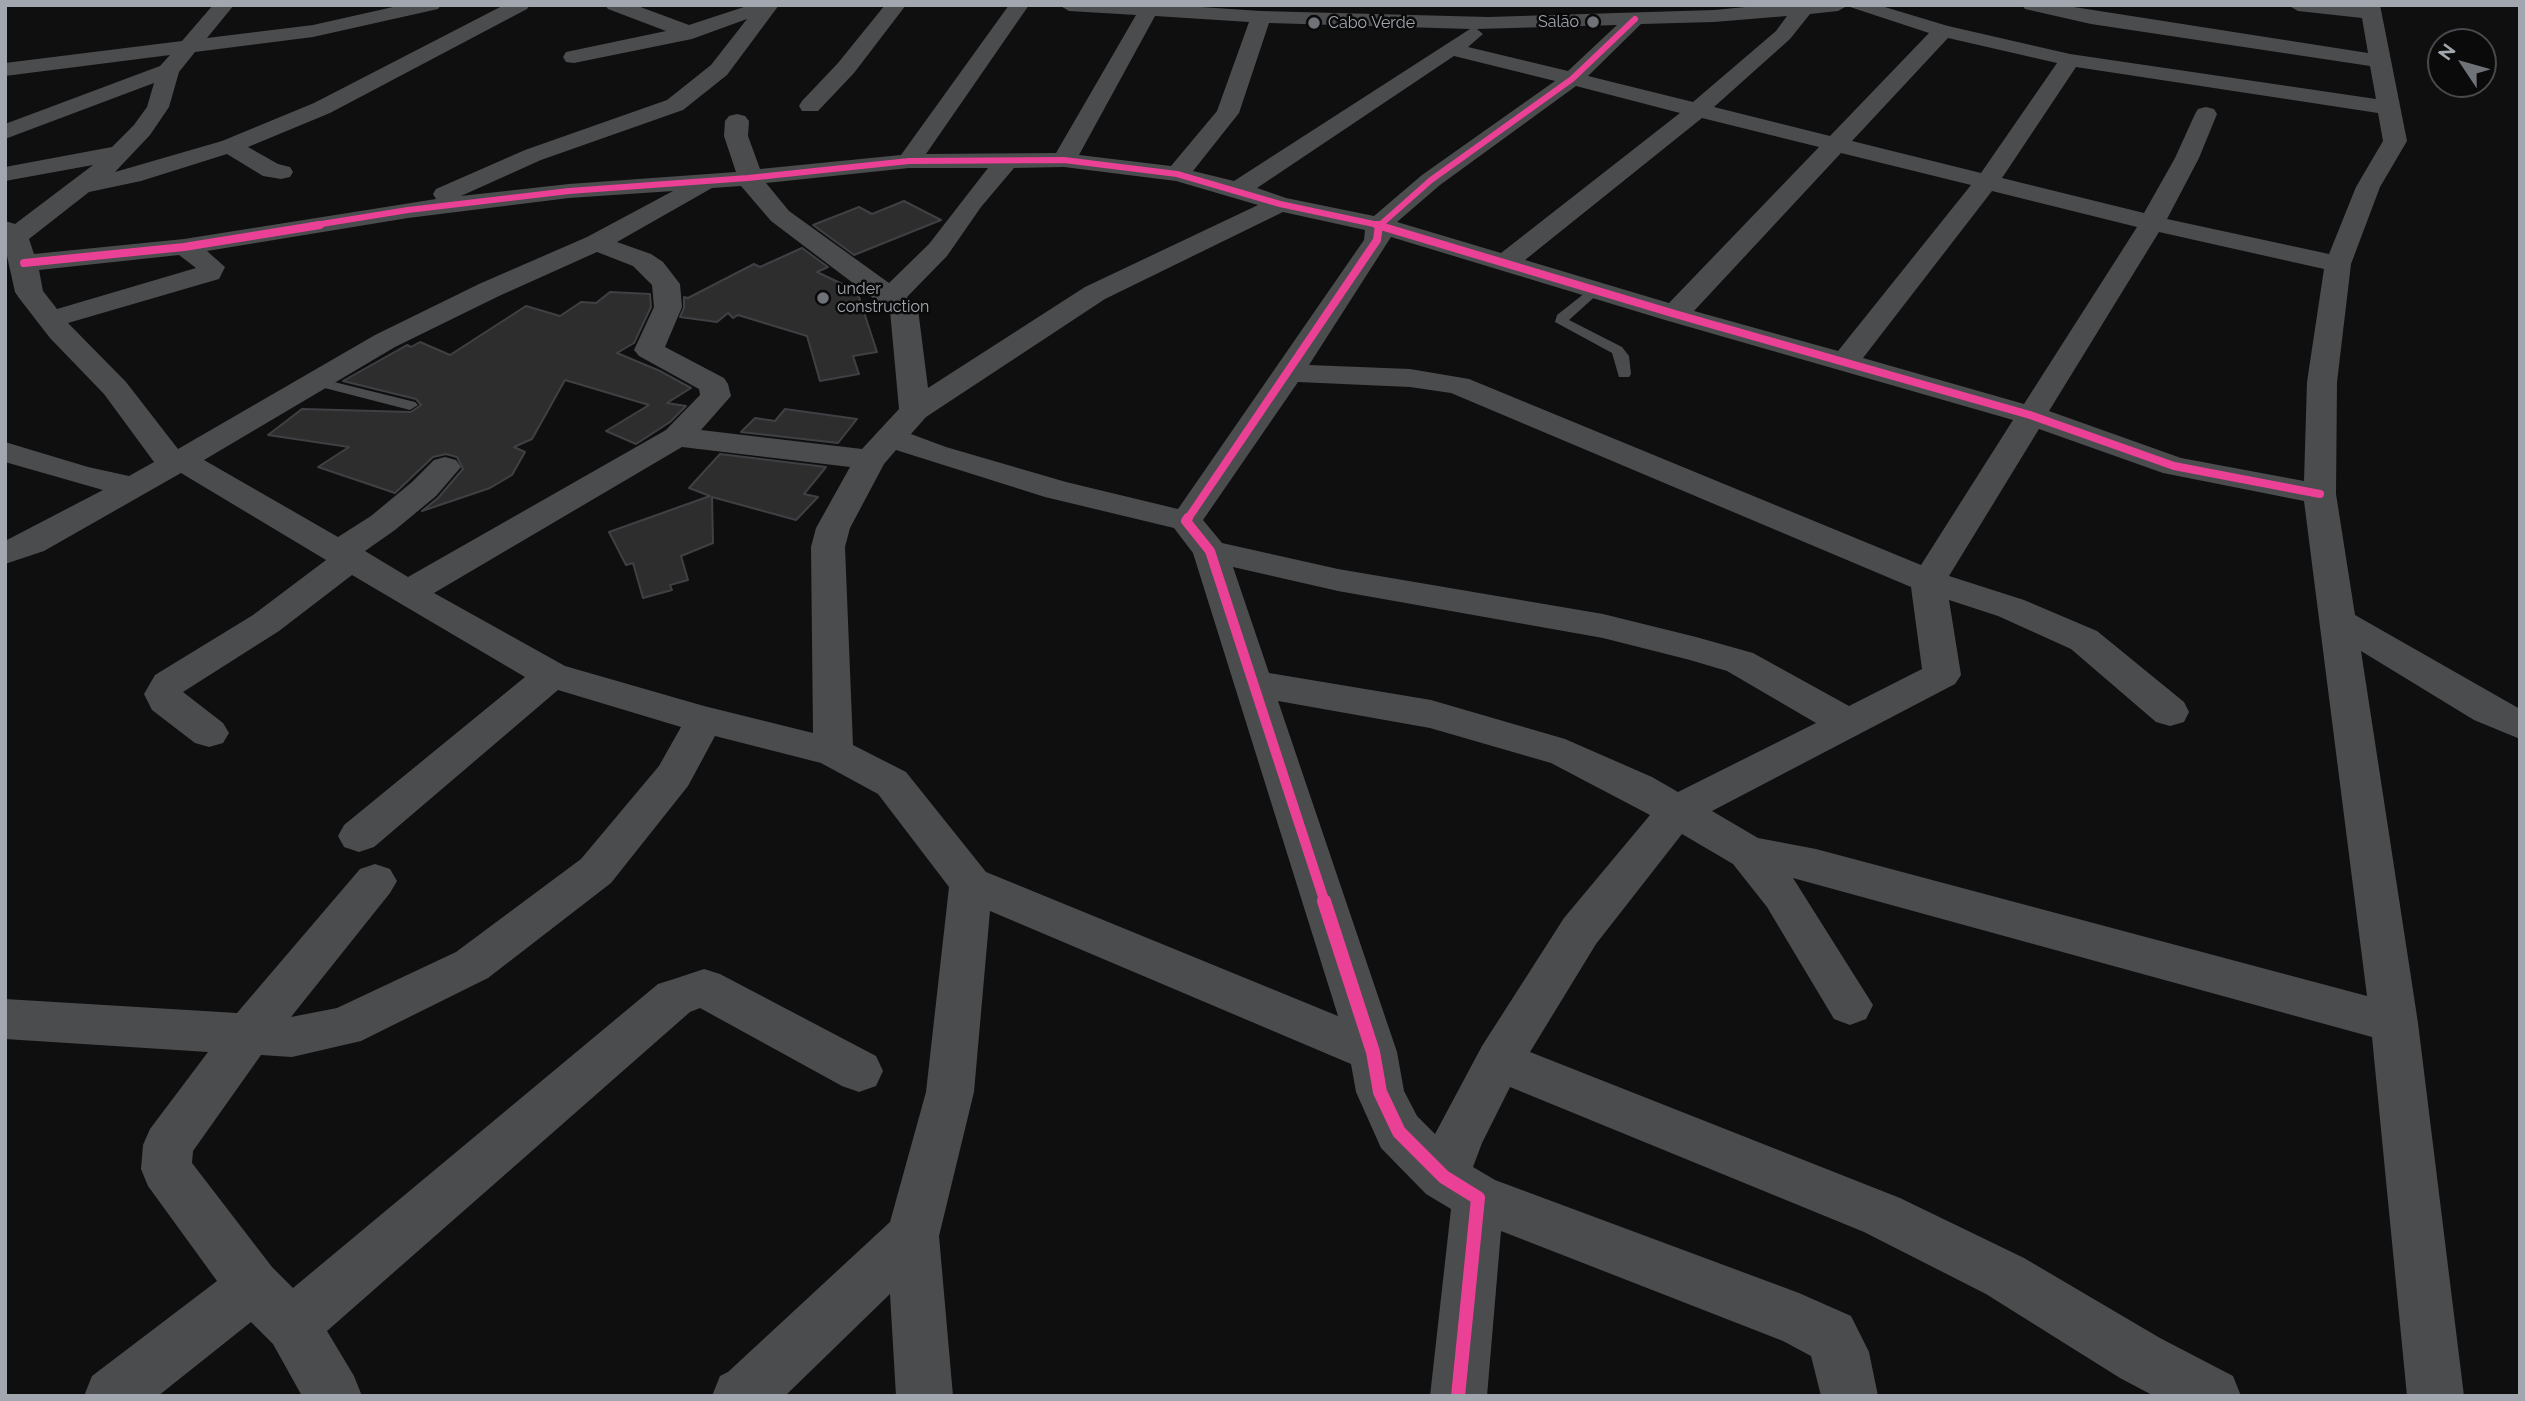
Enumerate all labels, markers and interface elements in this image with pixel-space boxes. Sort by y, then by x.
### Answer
place label: Salão [1538,12,1579,32]
place label: Cabo Verde [1328,13,1415,33]
marker: Salão [1585,14,1601,30]
marker: Cabo Verde [1306,15,1322,31]
north arrow [2427,28,2497,98]
text: N [2433,40,2460,64]
place label: under construction [837,279,929,317]
marker: under construction [815,290,831,306]

